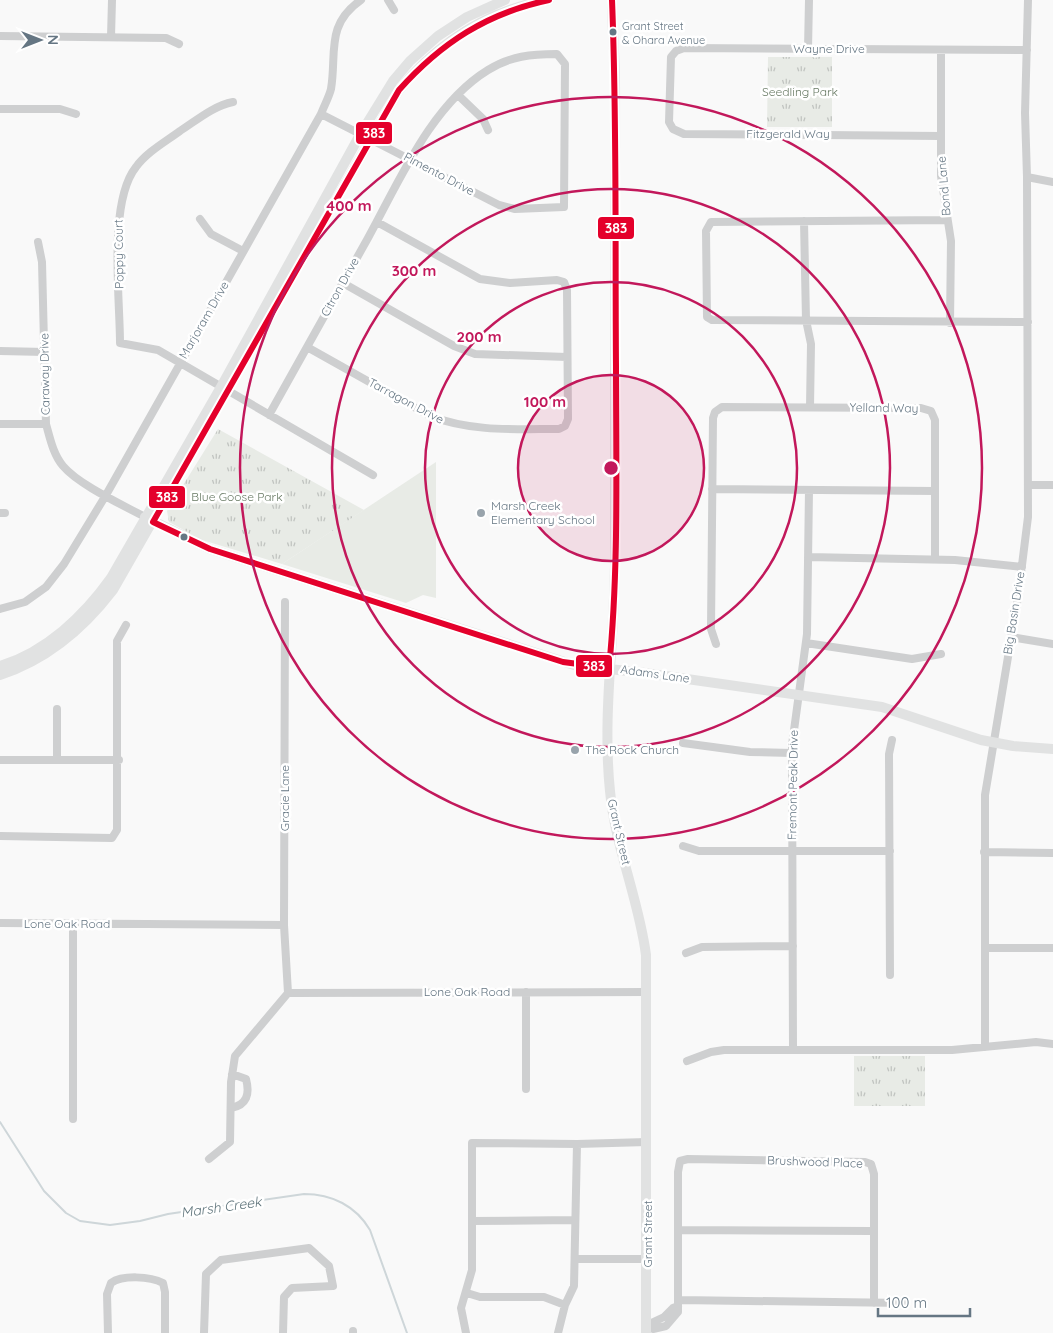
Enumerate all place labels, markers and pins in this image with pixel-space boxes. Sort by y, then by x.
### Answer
place label: Grant Street & Ohara Avenue [622,19,705,47]
marker: Grant Street & Ohara Avenue [608,27,618,37]
centre of rings [602,459,620,477]
place label: Marsh Creek Elementary School [491,498,595,527]
marker: Marsh Creek Elementary School [475,507,487,519]
unlabelled marker [179,532,189,542]
place label: The Rock Church [585,742,679,757]
marker: The Rock Church [569,744,581,756]

